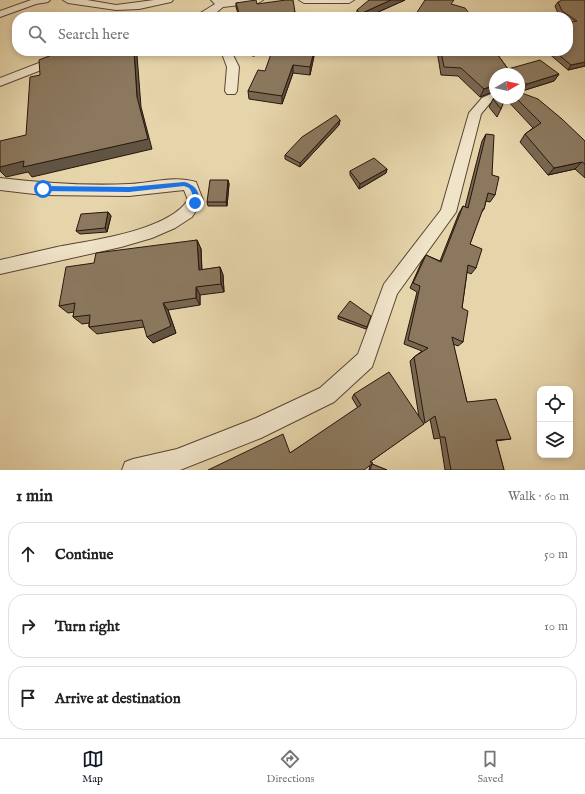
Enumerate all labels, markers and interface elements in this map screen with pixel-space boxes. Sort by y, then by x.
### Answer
search box [12,12,573,56]
icon: search [26,23,48,45]
text: Search here [58,25,129,44]
north arrow [489,68,525,104]
route start [34,180,52,198]
route end [186,194,204,212]
map controls [537,386,573,458]
button: locate [537,386,573,422]
button: layers [537,422,573,458]
text: 1 min [16,486,53,507]
text: Walk · 60 m [508,488,569,505]
icon: ahead [17,543,39,565]
text: Continue [55,545,113,564]
text: 50 m [544,546,568,563]
icon: right [17,615,39,637]
text: Turn right [55,617,120,636]
text: 10 m [544,618,568,635]
icon: arrive [17,687,39,709]
text: Arrive at destination [55,689,181,708]
tab: Map [82,748,104,786]
tab: Directions [267,748,314,786]
tab: Saved [477,748,503,786]

